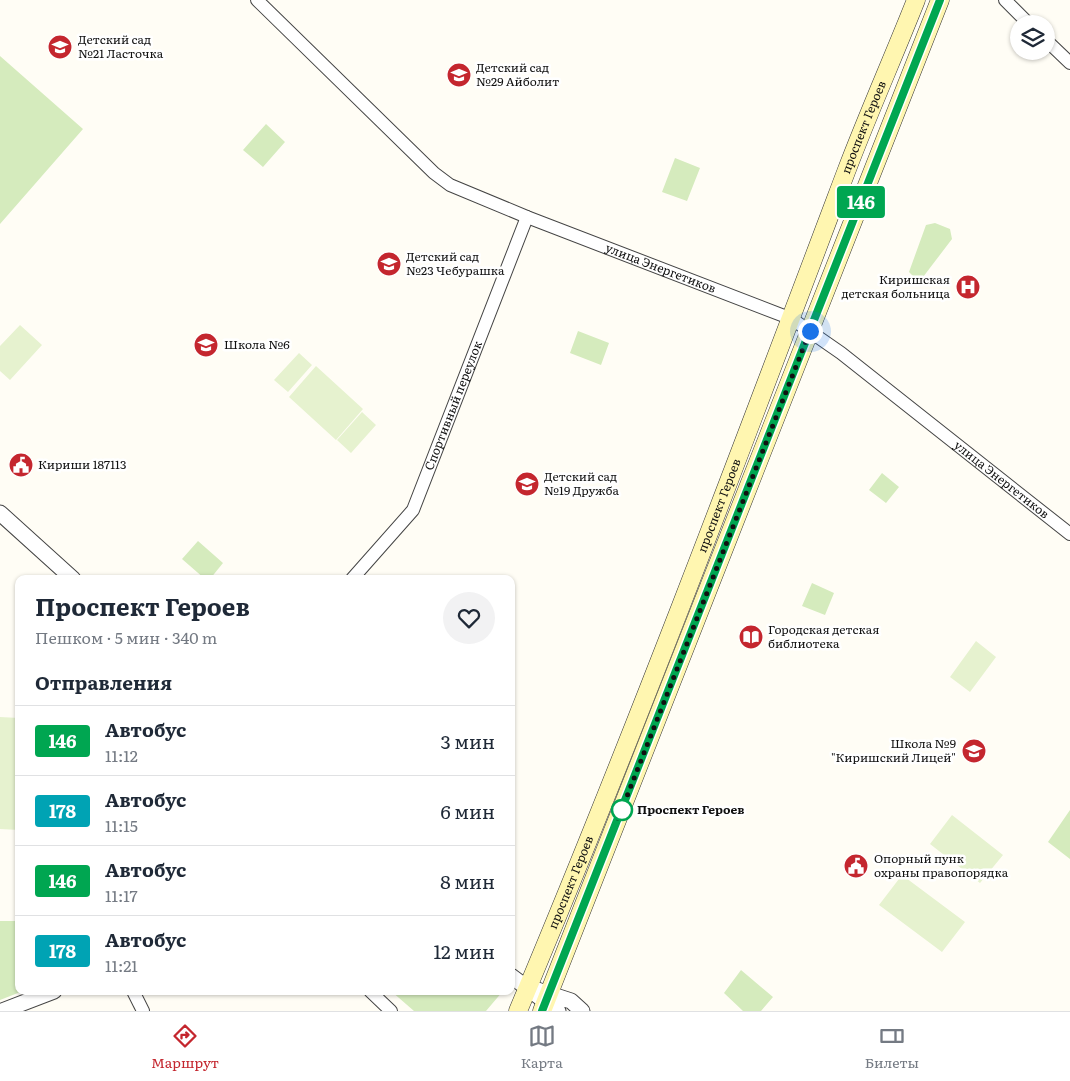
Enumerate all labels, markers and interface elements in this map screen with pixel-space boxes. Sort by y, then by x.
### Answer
map controls [1010,15,1055,60]
button: layers [1010,15,1055,60]
place label: Детский сад №21 Ласточка [78,30,164,62]
school or university icon: Детский сад №21 Ласточка [47,34,73,60]
place label: Детский сад №29 Айболит [476,58,559,90]
school or university icon: Детский сад №29 Айболит [446,62,472,88]
street label: проспект Героев [836,77,890,176]
line badge: 146 [832,186,890,218]
text: 146 [847,188,875,215]
street label: улица Энергетиков [603,238,719,297]
place label: Детский сад №23 Чебурашка [406,247,505,279]
school or university icon: Детский сад №23 Чебурашка [376,251,402,277]
place label: Киришская детская больница [841,270,951,302]
hospital icon: Киришская детская больница [955,274,981,300]
your location [798,319,823,344]
school or university icon: Школа №6 [193,332,219,358]
place label: Школа №6 [224,335,290,353]
street label: Спортивный переулок [419,338,486,473]
street label: улица Энергетиков [951,436,1054,523]
public building icon: Кириши 187113 [8,452,34,478]
place label: Кириши 187113 [38,455,126,473]
street label: проспект Героев [692,456,745,555]
place label: Детский сад №19 Дружба [544,467,619,499]
school or university icon: Детский сад №19 Дружба [514,471,540,497]
text: Проспект Героев [35,588,250,623]
button: heart [443,592,495,644]
place label: Городская детская библиотека [768,620,879,652]
library icon: Городская детская библиотека [738,624,764,650]
text: Пешком · 5 мин · 340 m [35,625,217,649]
text: Отправления [35,668,172,696]
text: Автобус [105,715,186,743]
text: 146 [48,727,77,754]
text: 3 мин [440,727,495,755]
place label: Школа №9 "Киришский Лицей" [831,734,956,766]
school or university icon: Школа №9 "Киришский Лицей" [961,738,987,764]
text: 11:12 [105,743,138,767]
text: Автобус [105,785,186,813]
text: 178 [49,797,76,824]
text: 6 мин [441,797,495,825]
marker: Проспект Героев [611,799,633,821]
place label: Проспект Героев [637,800,744,818]
text: 11:15 [105,813,138,837]
street label: проспект Героев [543,833,597,932]
place label: Опорный пунк охраны правопорядка [874,849,1009,881]
public building icon: Опорный пунк охраны правопорядка [843,853,869,879]
text: Автобус [105,855,186,883]
text: 146 [48,867,77,894]
text: 8 мин [440,867,495,895]
text: 11:17 [105,883,138,907]
text: Автобус [105,925,186,953]
text: 178 [49,937,76,964]
text: 12 мин [433,937,495,965]
text: 11:21 [105,953,138,977]
tab: Маршрут [151,1022,219,1072]
tab: Карта [521,1022,563,1072]
tab: Билеты [865,1022,919,1072]

